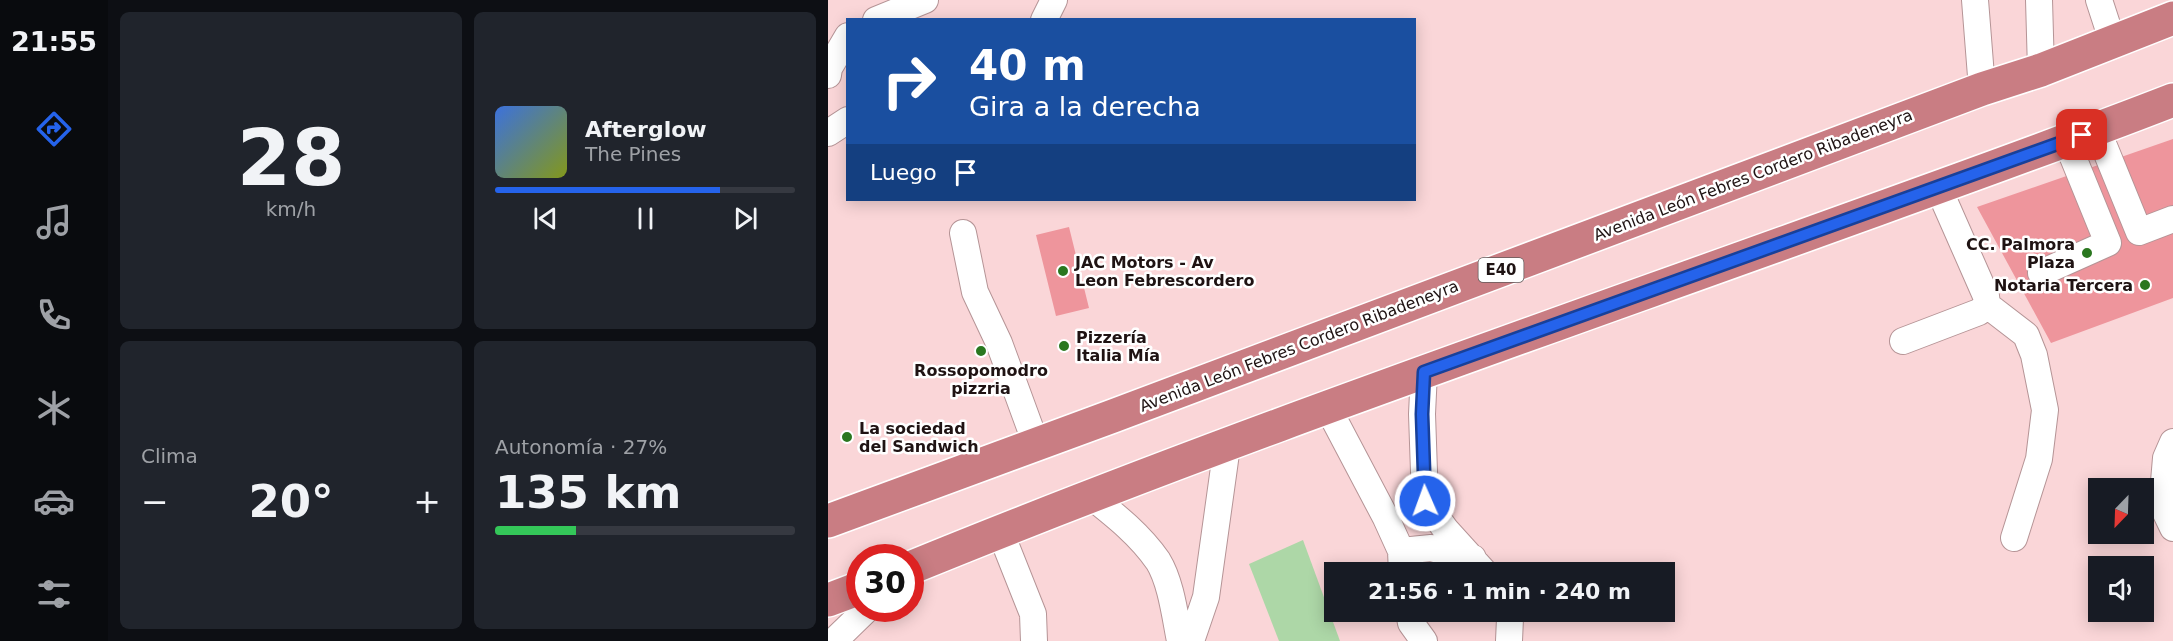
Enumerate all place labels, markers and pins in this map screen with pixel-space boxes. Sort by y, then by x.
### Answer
pin [2056,109,2107,160]
place label: CC. Palmora Plaza [1966,235,2075,272]
marker: CC. Palmora Plaza [2080,246,2094,260]
place label: JAC Motors - Av Leon Febrescordero [1074,253,1254,290]
marker: JAC Motors - Av Leon Febrescordero [1056,264,1070,278]
place label: Notaria Tercera [1994,276,2133,295]
marker: Notaria Tercera [2138,278,2152,292]
place label: Pizzería Italia Mía [1076,328,1160,365]
marker: Pizzería Italia Mía [1057,339,1071,353]
marker: Rossopomodro pizzria [974,344,988,358]
place label: Rossopomodro pizzria [914,361,1048,398]
place label: La sociedad del Sandwich [859,419,979,456]
marker: La sociedad del Sandwich [840,430,854,444]

